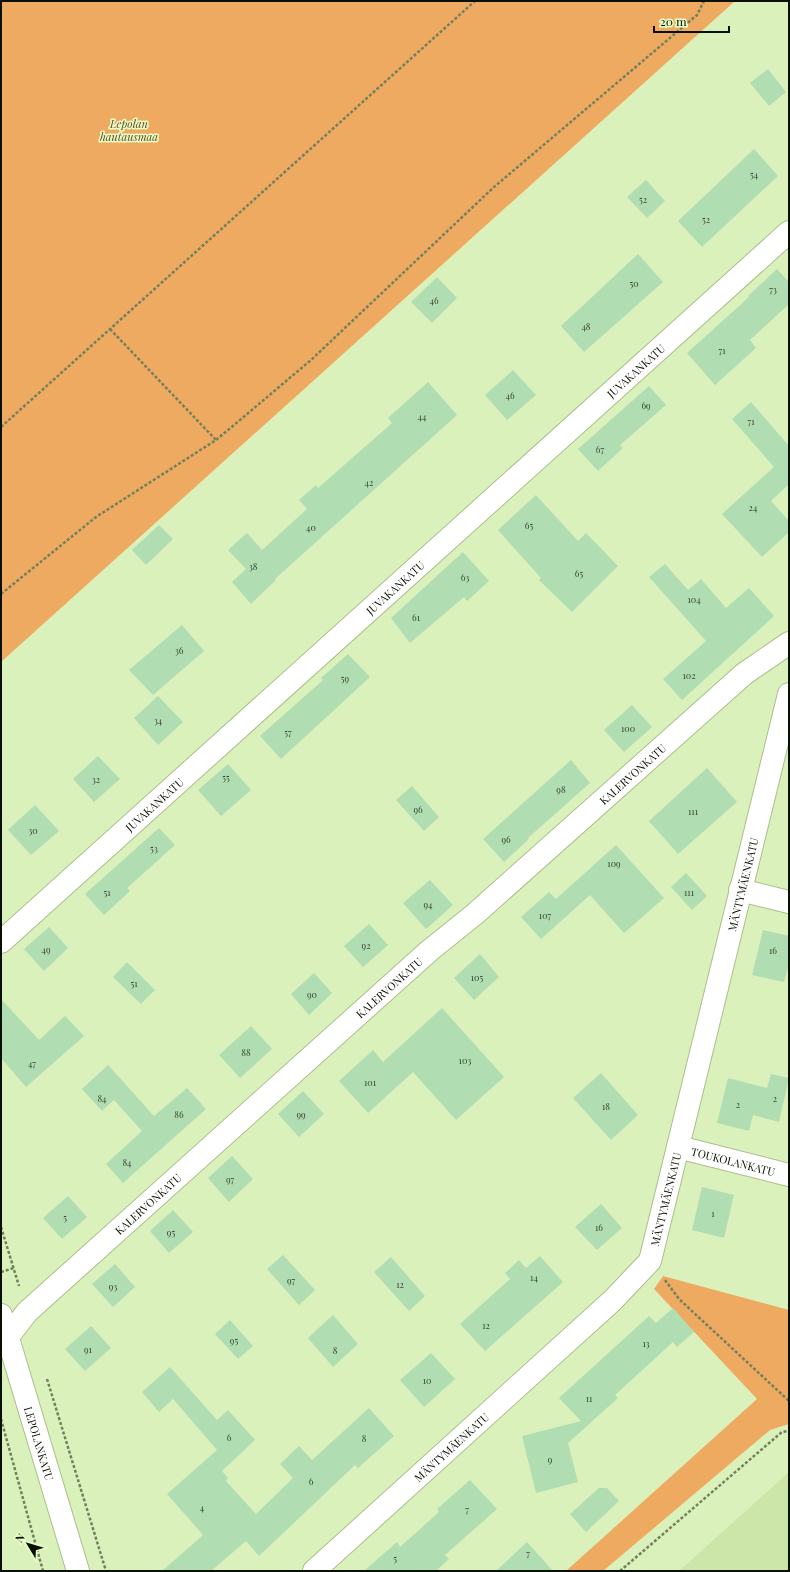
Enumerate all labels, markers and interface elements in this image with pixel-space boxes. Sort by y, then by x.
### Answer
scale bar [654,8,729,34]
text: 20 m [660,13,687,29]
park label: Lepolan hautausmaa [99,116,158,144]
house number: 54 [750,168,759,180]
house number: 52 [639,193,647,205]
house number: 52 [702,213,710,225]
house number: 50 [629,277,639,289]
house number: 73 [769,283,777,295]
house number: 46 [429,294,439,306]
house number: 48 [581,320,591,332]
street label: JUVAKANKATU [602,340,668,401]
house number: 71 [719,344,726,356]
house number: 46 [505,389,515,401]
house number: 69 [641,399,651,411]
house number: 44 [418,410,427,422]
house number: 71 [748,415,755,427]
house number: 67 [596,443,604,455]
house number: 42 [365,476,373,488]
house number: 24 [749,501,758,513]
house number: 65 [525,519,533,531]
house number: 40 [306,521,316,533]
street label: JUVAKANKATU [362,557,428,618]
house number: 38 [249,560,258,572]
house number: 65 [575,567,583,579]
house number: 63 [461,571,469,583]
house number: 104 [687,593,701,605]
house number: 61 [412,611,421,623]
house number: 36 [175,644,184,656]
house number: 102 [682,669,696,681]
house number: 59 [341,672,350,684]
house number: 34 [154,714,163,726]
house number: 100 [621,722,635,734]
house number: 57 [284,726,292,738]
street label: KALERVONKATU [596,740,669,807]
house number: 55 [222,771,230,783]
house number: 32 [92,773,100,785]
street label: JUVAKANKATU [121,774,187,835]
house number: 98 [556,783,566,795]
house number: 96 [413,803,423,815]
house number: 111 [688,805,699,817]
house number: 30 [28,824,38,836]
house number: 96 [501,833,511,845]
street label: MÄNTYMÄENKATU [724,835,761,933]
house number: 53 [150,842,158,854]
house number: 109 [607,857,621,869]
house number: 51 [103,886,111,898]
house number: 111 [684,886,695,898]
house number: 94 [423,898,433,910]
house number: 107 [539,909,552,921]
house number: 92 [362,939,370,951]
house number: 49 [41,943,51,955]
house number: 16 [769,944,777,956]
street label: KALERVONKATU [352,953,426,1021]
house number: 105 [471,971,483,983]
house number: 51 [130,977,138,989]
house number: 90 [307,988,317,1000]
house number: 88 [241,1046,251,1058]
house number: 103 [459,1054,471,1066]
house number: 47 [28,1057,36,1069]
house number: 101 [364,1076,377,1088]
house number: 84 [97,1092,107,1104]
house number: 2 [773,1092,777,1104]
house number: 2 [736,1098,740,1110]
house number: 18 [602,1100,610,1112]
house number: 86 [174,1108,184,1120]
house number: 99 [296,1108,306,1120]
street label: TOUKOLANKATU [690,1143,777,1179]
street label: MÄNTYMÄENKATU [646,1150,684,1248]
house number: 84 [122,1156,132,1168]
street label: KALERVONKATU [111,1169,185,1237]
house number: 97 [226,1173,234,1185]
house number: 1 [711,1207,715,1219]
house number: 5 [63,1211,67,1223]
house number: 16 [595,1221,603,1233]
house number: 95 [167,1226,175,1238]
house number: 14 [530,1271,538,1283]
house number: 97 [287,1274,295,1286]
house number: 12 [396,1278,404,1290]
house number: 93 [109,1280,117,1292]
house number: 12 [482,1319,490,1331]
house number: 95 [230,1334,238,1346]
house number: 13 [642,1337,650,1349]
house number: 91 [84,1343,93,1355]
house number: 8 [333,1344,338,1356]
house number: 10 [423,1374,431,1386]
house number: 11 [586,1392,593,1404]
street label: LEPOLANKATU [21,1404,58,1483]
street label: MÄNTYMÄENKATU [410,1409,492,1485]
house number: 6 [227,1431,232,1443]
house number: 8 [362,1432,367,1444]
house number: 9 [548,1453,553,1465]
house number: 6 [309,1475,314,1487]
house number: 4 [200,1501,205,1513]
house number: 7 [465,1503,469,1515]
north arrow [8,1524,48,1564]
text: N [11,1530,28,1545]
house number: 7 [526,1547,530,1559]
house number: 5 [393,1552,397,1564]

